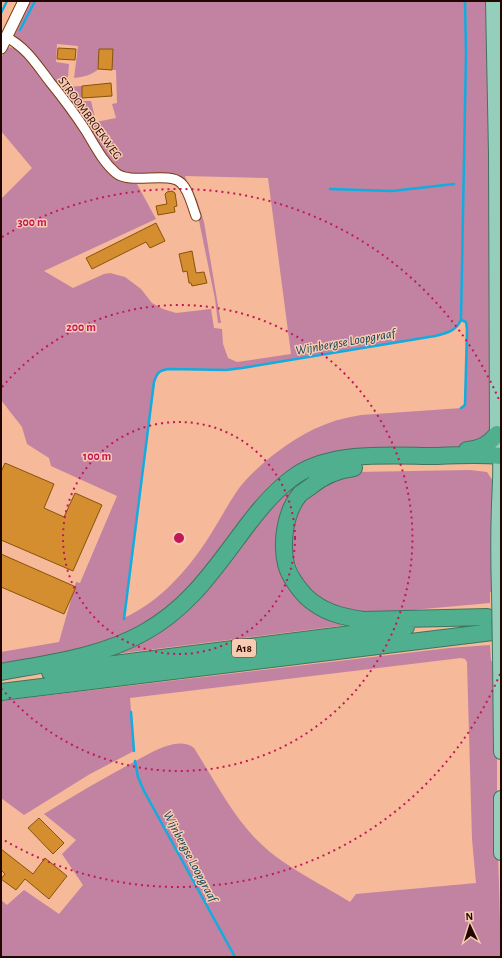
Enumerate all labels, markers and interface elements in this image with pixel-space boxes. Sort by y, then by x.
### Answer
street label: STROOMBROEKWEG [56,74,124,162]
text: 300 m [17,216,47,228]
text: 200 m [66,321,96,333]
water label: Wijnbergse Loopgraaf [295,327,398,358]
text: 100 m [83,450,111,462]
centre of rings [172,531,186,545]
road number: A18 [232,639,256,657]
water label: Wijnbergse Loopgraaf [160,809,220,906]
north arrow [450,906,490,946]
text: N [465,911,474,922]

